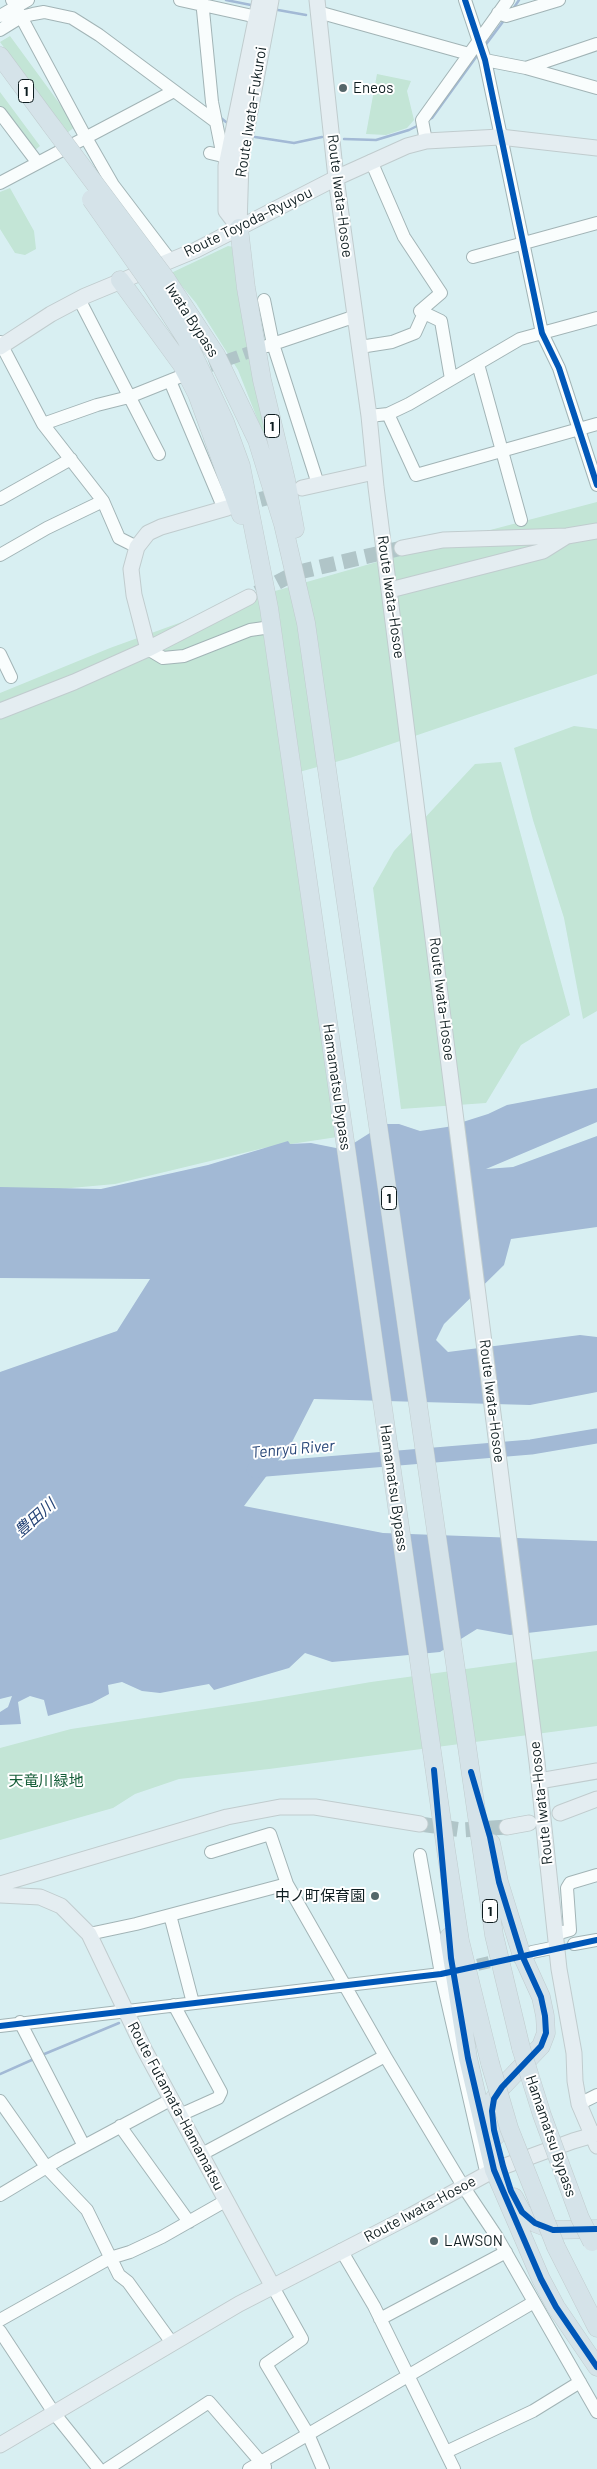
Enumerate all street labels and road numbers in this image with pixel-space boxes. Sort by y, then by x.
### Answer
street label: Route Iwata-Fukuroi [232,45,270,179]
road number: 1 [18,80,34,102]
street label: Route Iwata-Hosoe [324,133,356,259]
street label: Route Toyoda-Ryuyou [181,183,315,261]
street label: Iwata Bypass [161,280,223,360]
road number: 1 [264,414,280,438]
street label: Route Iwata-Hosoe [373,534,409,660]
street label: Route Iwata-Hosoe [426,936,458,1062]
street label: Hamamatsu Bypass [319,1023,355,1151]
road number: 1 [382,1186,396,1210]
street label: Route Iwata-Hosoe [476,1338,508,1464]
street label: Hamamatsu Bypass [376,1424,412,1552]
street label: Route Iwata-Hosoe [526,1740,556,1866]
road number: 1 [482,1900,498,1922]
street label: Route Futamata-Hamamatsu [124,2019,228,2193]
street label: Hamamatsu Bypass [522,2073,580,2199]
street label: Route Iwata-Hosoe [361,2172,479,2246]

